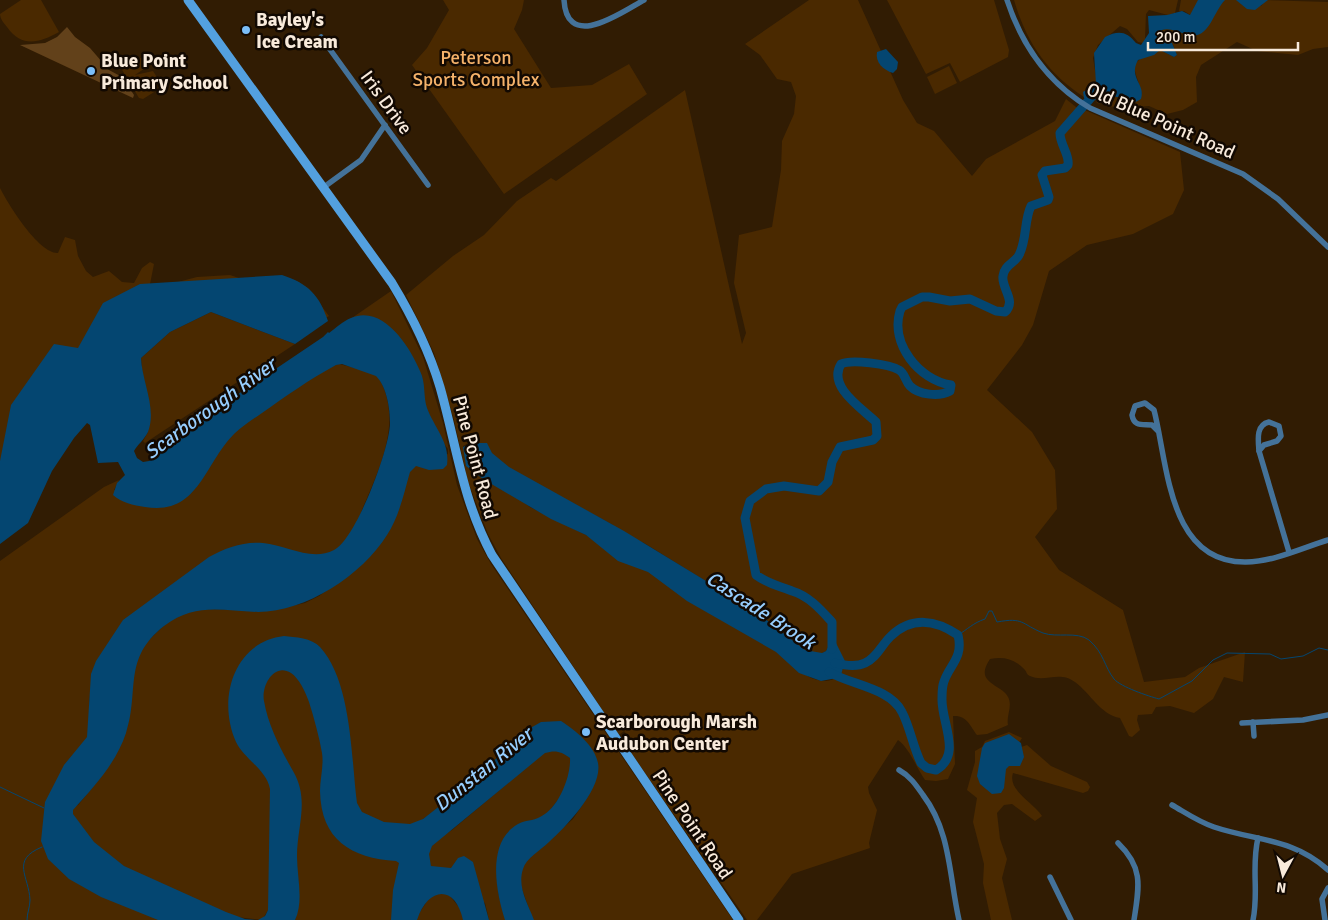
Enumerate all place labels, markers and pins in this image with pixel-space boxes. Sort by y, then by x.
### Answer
place label: Bayley's Ice Cream [256,8,338,54]
marker: Bayley's Ice Cream [240,24,252,36]
place label: Blue Point Primary School [101,49,228,95]
marker: Blue Point Primary School [85,65,97,77]
place label: Scarborough Marsh Audubon Center [596,710,757,756]
marker: Scarborough Marsh Audubon Center [580,726,592,738]

